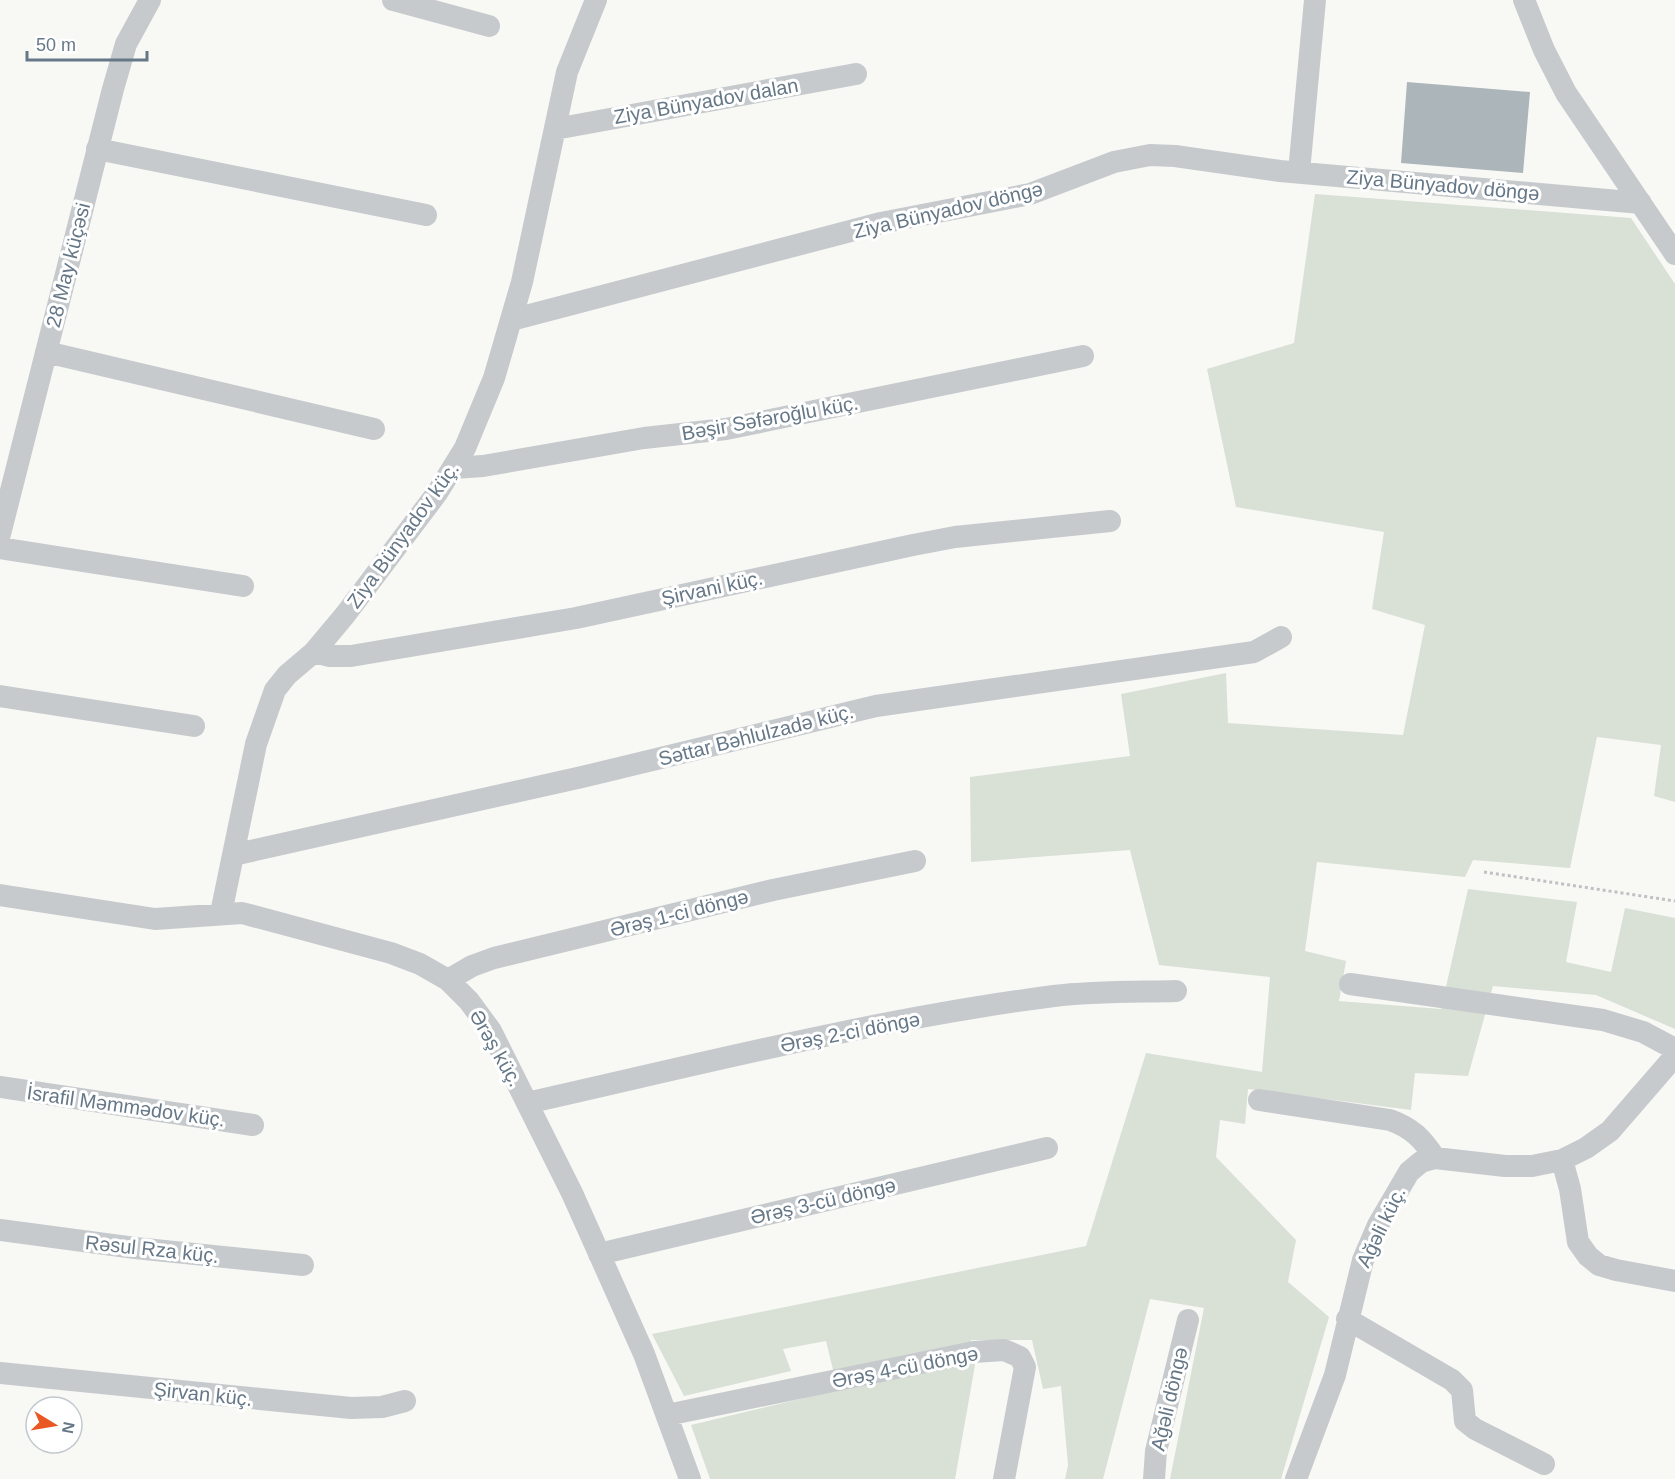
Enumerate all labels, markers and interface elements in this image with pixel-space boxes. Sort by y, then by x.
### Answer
scale bar [27,24,147,62]
text: 50 m [36,35,76,55]
street label: Ziya Bünyadov dalan [612,74,800,128]
street label: Ziya Bünyadov döngə [1346,166,1540,204]
street label: Ziya Bünyadov döngə [851,178,1045,242]
street label: 28 May küçəsi [42,200,94,330]
street label: Bəşir Səfəroğlu küç. [680,392,860,444]
street label: Ziya Bünyadov küç. [343,458,463,612]
street label: Şirvani küç. [659,566,765,610]
street label: Səttar Bəhlulzadə küç. [656,700,856,770]
street label: Ərəş 1-ci döngə [608,885,750,941]
street label: Ərəş küç. [465,1006,527,1090]
street label: Ərəş 2-ci döngə [778,1008,922,1056]
street label: İsrafil Məmmədov küç. [25,1081,227,1131]
street label: Ərəş 3-cü döngə [748,1174,898,1228]
street label: Ağəli küç. [1352,1183,1410,1271]
street label: Rəsul Rza küç. [84,1231,220,1267]
street label: Ərəş 4-cü döngə [830,1342,980,1392]
street label: Ağəli döngə [1146,1345,1192,1453]
street label: Şirvan küç. [153,1378,253,1410]
north arrow [24,1395,84,1455]
text: N [59,1420,78,1435]

